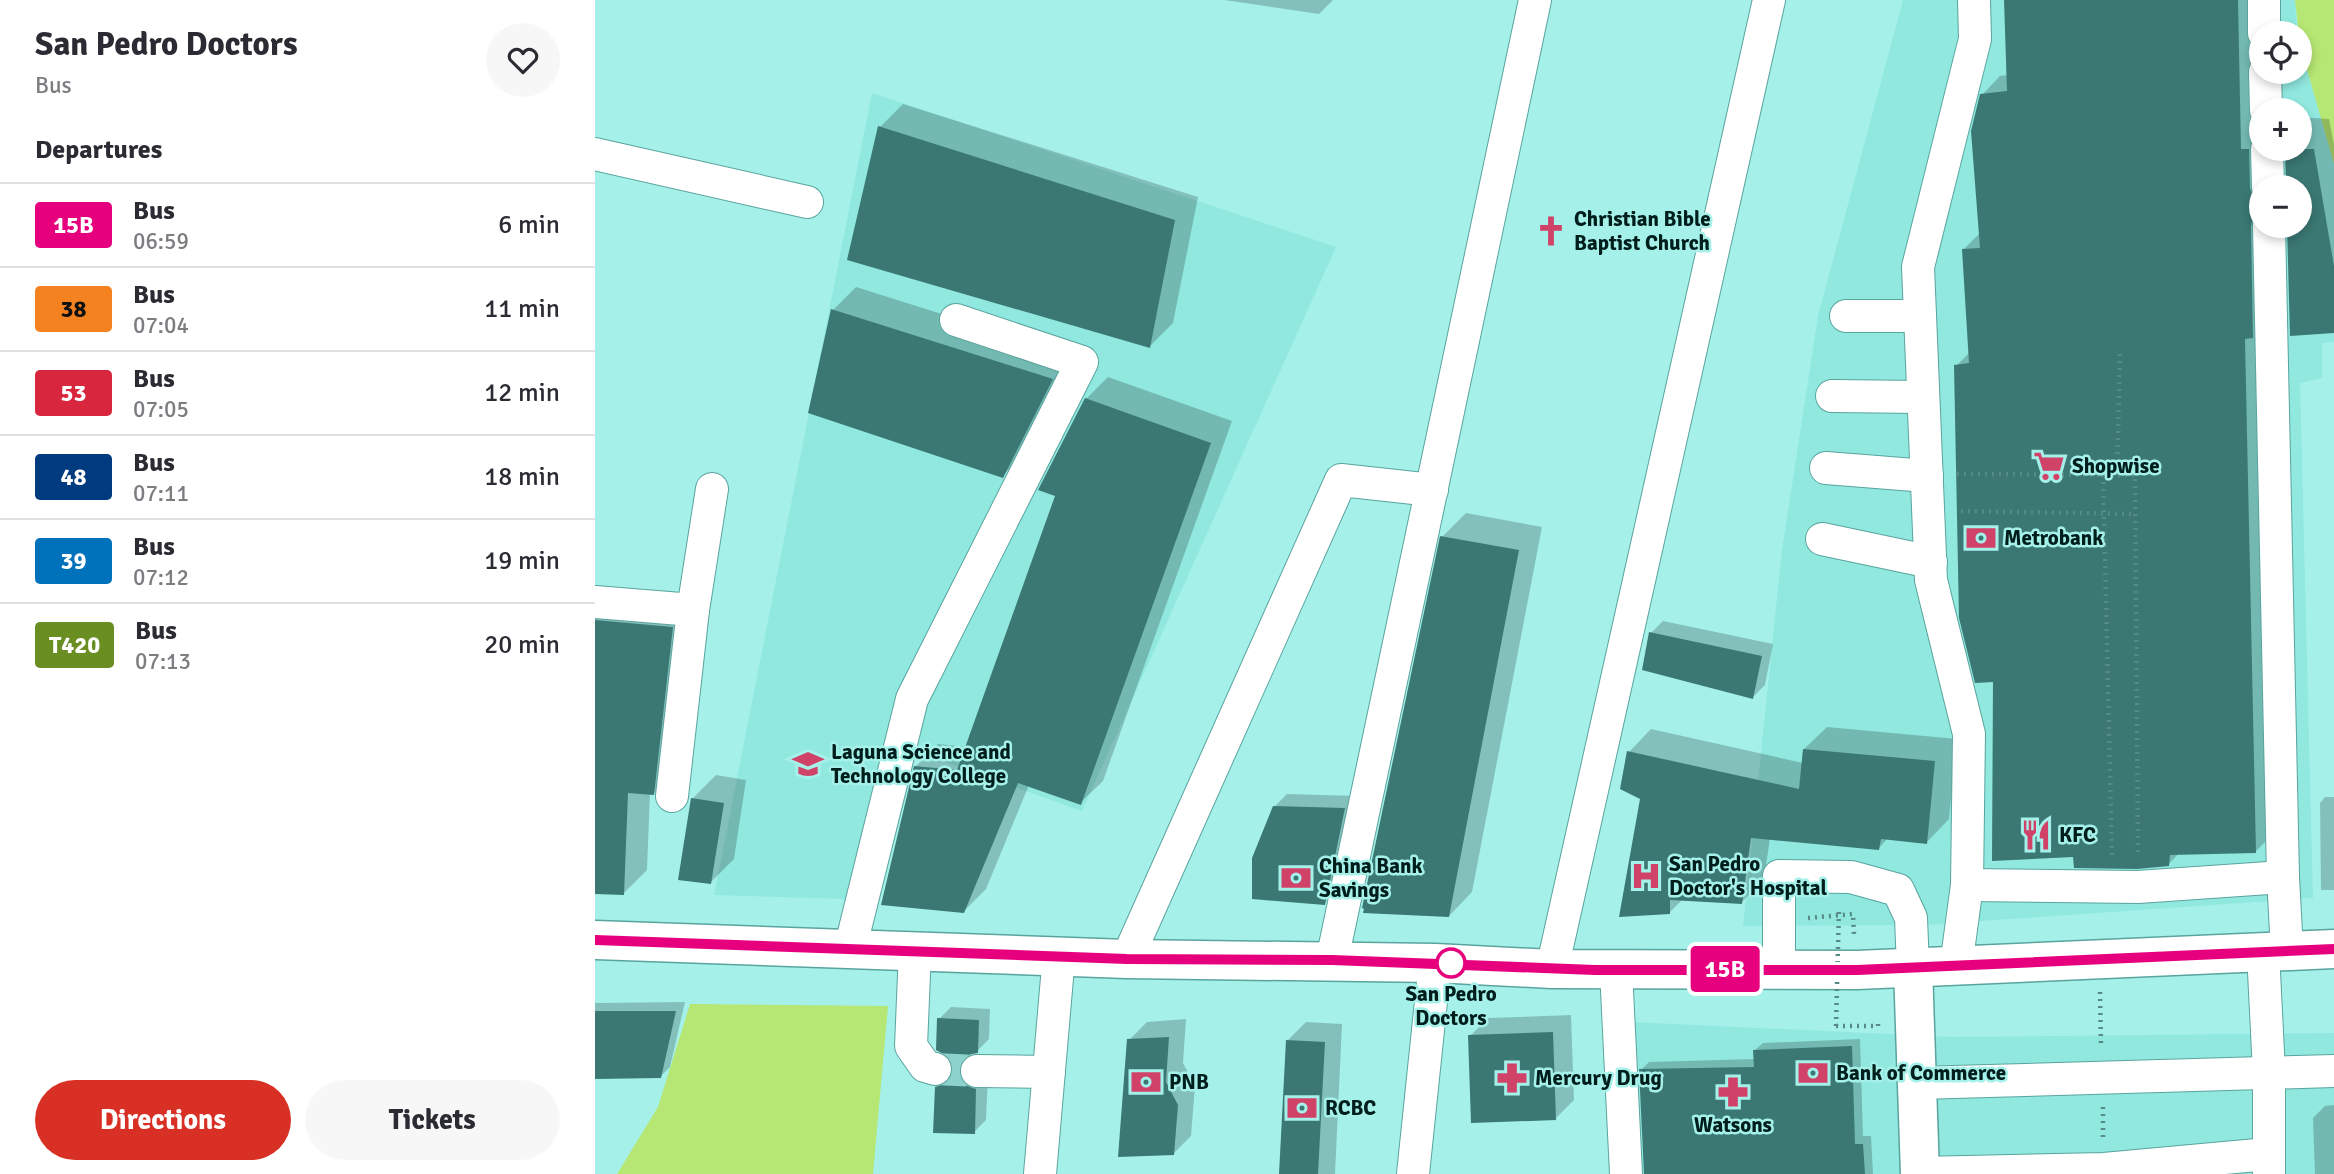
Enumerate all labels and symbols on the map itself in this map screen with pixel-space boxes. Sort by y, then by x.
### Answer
place label: Christian Bible Baptist Church [1574,206,1711,256]
church icon: Christian Bible Baptist Church [1534,214,1568,248]
supermarket icon: Shopwise [2032,449,2066,483]
place label: Shopwise [2072,453,2160,479]
bank icon: Metrobank [1964,521,1998,555]
place label: Metrobank [2004,525,2103,551]
place label: Laguna Science and Technology College [831,739,1011,789]
school or university icon: Laguna Science and Technology College [791,747,825,781]
restaurant icon: KFC [2019,818,2053,852]
place label: KFC [2059,822,2096,848]
place label: San Pedro Doctor's Hospital [1669,851,1827,901]
place label: China Bank Savings [1319,853,1422,903]
hospital icon: San Pedro Doctor's Hospital [1629,859,1663,893]
bank icon: China Bank Savings [1279,861,1313,895]
line badge: 15B [1685,946,1765,992]
marker: San Pedro Doctors [1436,948,1466,978]
place label: San Pedro Doctors [1405,981,1497,1031]
bank icon: Bank of Commerce [1796,1056,1830,1090]
place label: Bank of Commerce [1836,1060,2006,1086]
pharmacy icon: Mercury Drug [1495,1061,1529,1095]
bank icon: PNB [1129,1065,1163,1099]
place label: Mercury Drug [1535,1065,1662,1091]
place label: PNB [1169,1069,1209,1095]
pharmacy icon: Watsons [1716,1075,1750,1109]
bank icon: RCBC [1285,1091,1319,1125]
place label: RCBC [1325,1095,1376,1121]
place label: Watsons [1694,1112,1772,1138]

